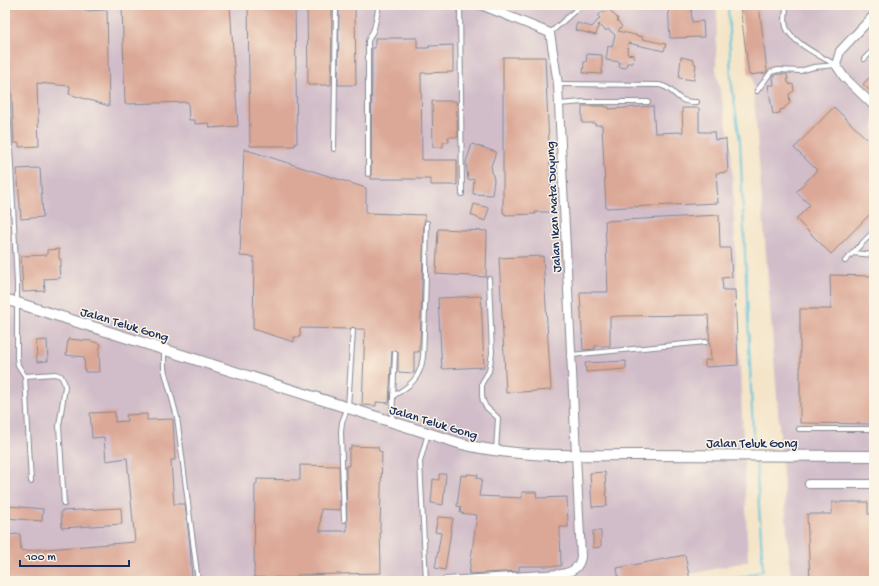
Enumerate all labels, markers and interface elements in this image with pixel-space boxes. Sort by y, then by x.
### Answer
street label: Jalan Ikan Mata Duyung [544,141,565,273]
street label: Jalan Teluk Gong [78,305,170,346]
street label: Jalan Teluk Gong [387,403,479,444]
street label: Jalan Teluk Gong [706,437,798,452]
scale bar [20,542,129,568]
text: 100 m [25,551,56,565]

